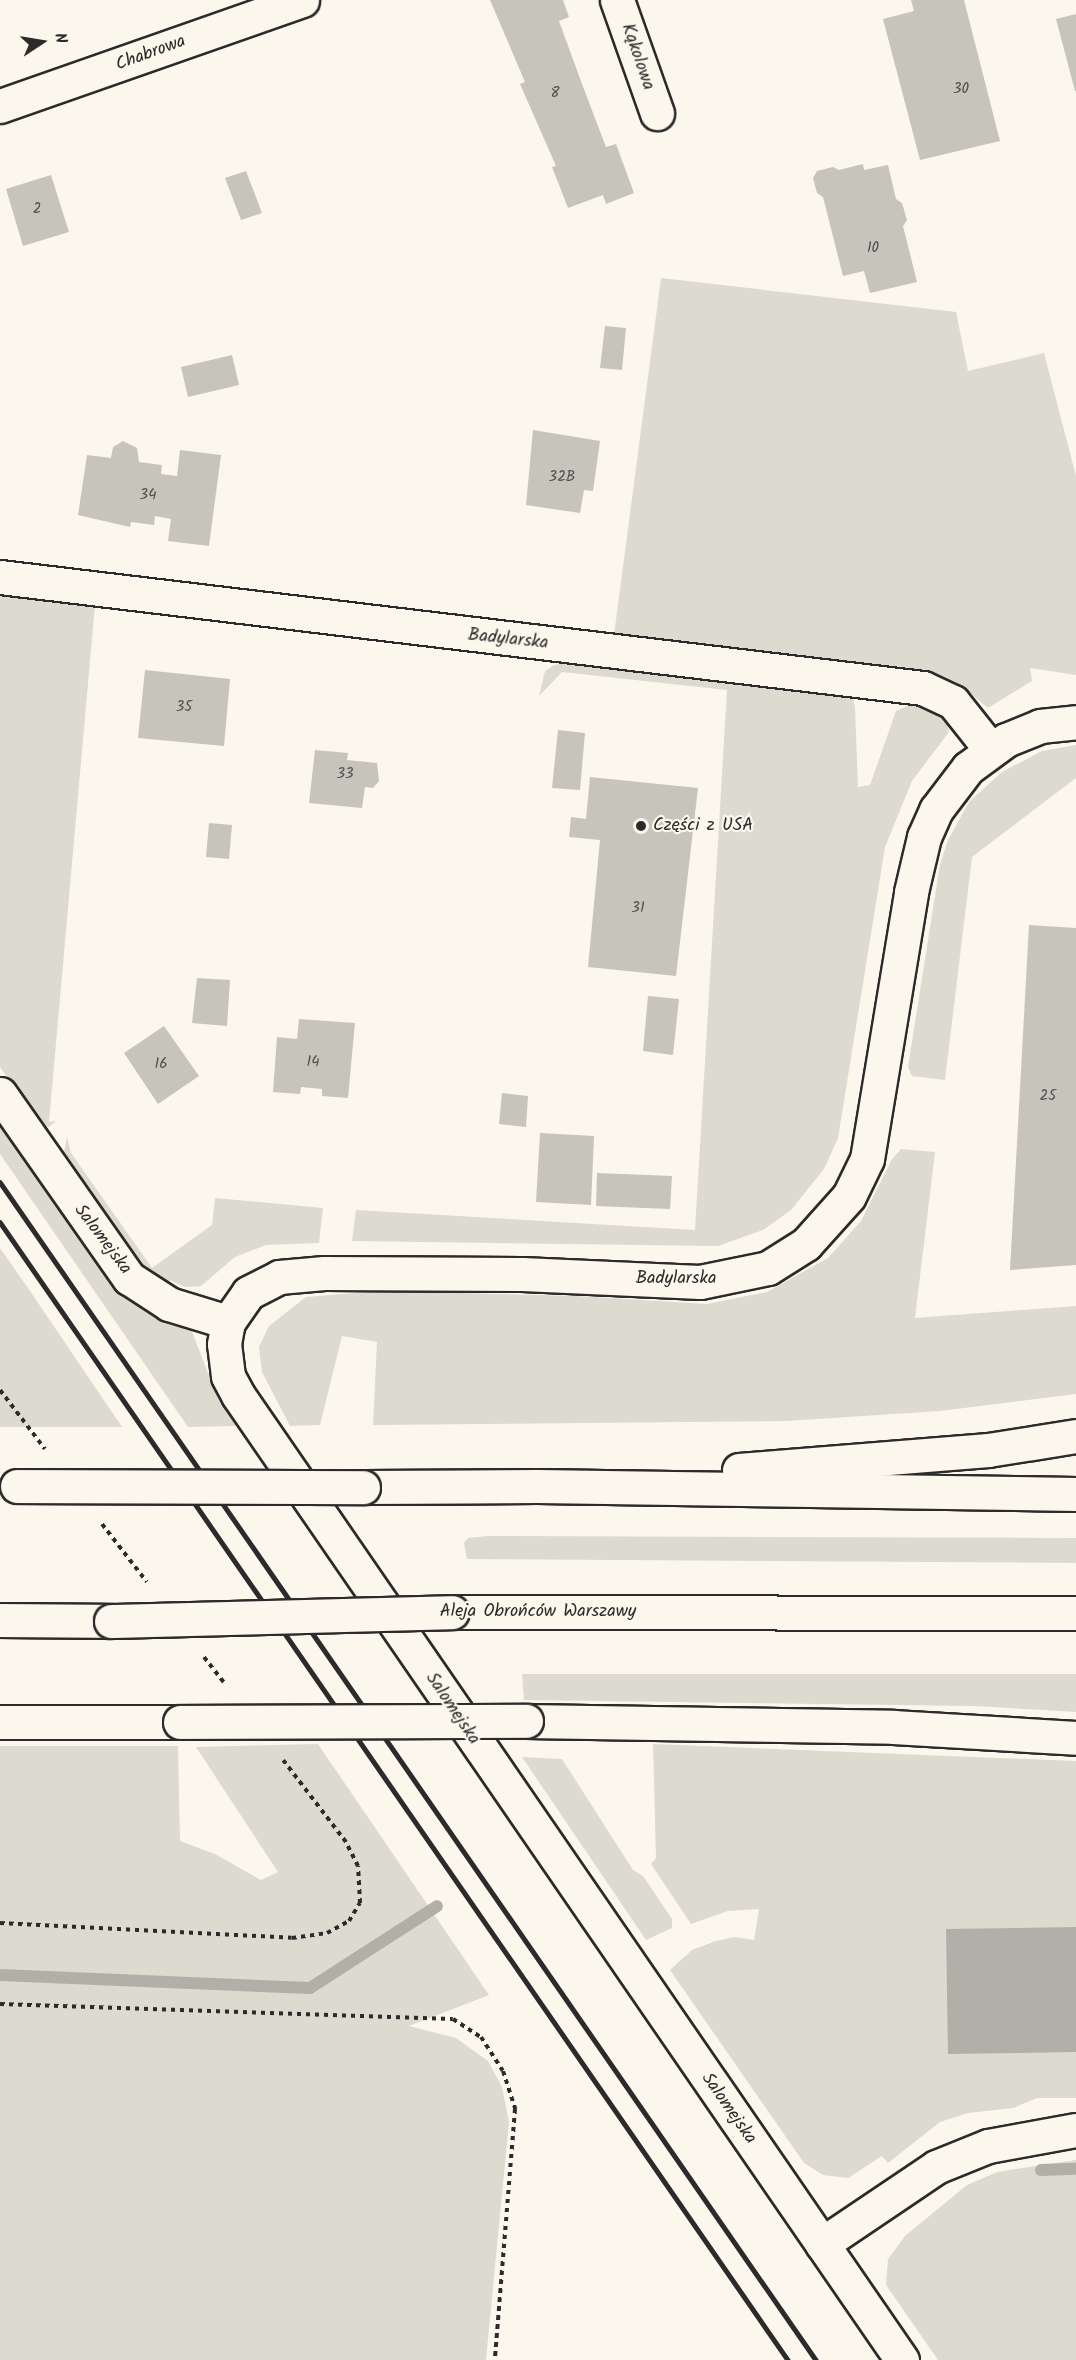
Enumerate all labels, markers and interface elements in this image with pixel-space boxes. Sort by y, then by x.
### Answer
north arrow [12,12,72,72]
street label: Kąkolowa [616,21,658,93]
text: N [47,31,73,46]
street label: Chabrowa [113,31,189,77]
house number: 30 [953,81,969,99]
house number: 8 [550,85,560,103]
house number: 2 [33,201,41,219]
house number: 10 [867,240,879,258]
house number: 32B [549,469,575,487]
house number: 34 [140,487,156,505]
street label: Badylarska [467,625,549,655]
house number: 35 [176,699,192,717]
house number: 33 [336,766,354,784]
place label: Części z USA [653,815,753,837]
marker: Części z USA [634,819,648,833]
house number: 31 [631,900,645,918]
house number: 14 [307,1054,319,1072]
house number: 16 [154,1056,168,1074]
house number: 25 [1040,1088,1056,1106]
street label: Salomejska [69,1201,135,1279]
street label: Badylarska [636,1268,716,1290]
street label: Aleja Obrońców Warszawy [440,1601,636,1623]
street label: Salomejska [420,1669,484,1749]
street label: Salomejska [696,2069,760,2149]

